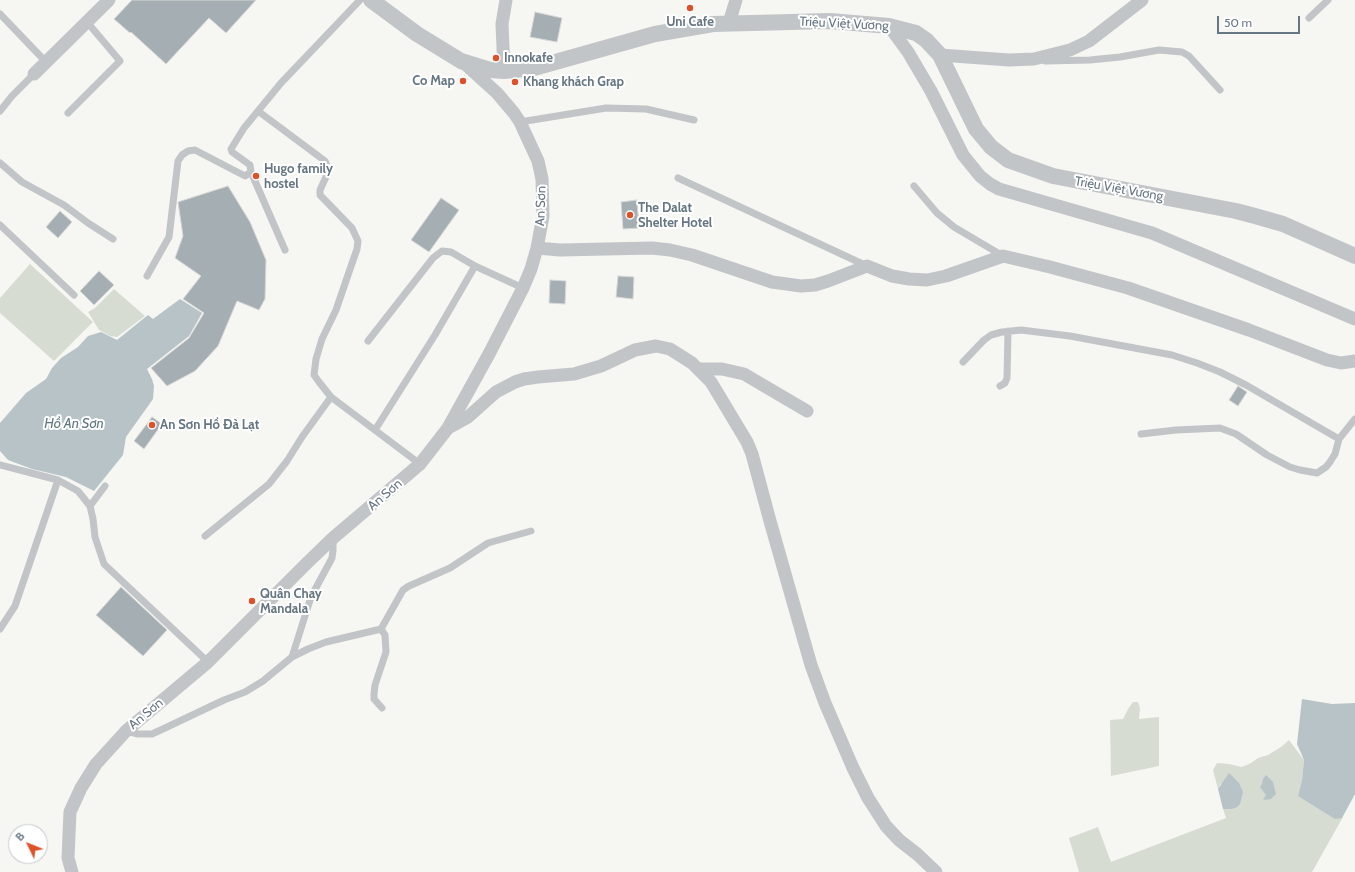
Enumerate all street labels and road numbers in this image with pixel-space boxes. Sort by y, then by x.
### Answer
street label: Triệu Việt Vương [799,14,889,34]
street label: Triệu Việt Vương [1074,174,1164,204]
street label: An Sơn [533,186,549,226]
street label: An Sơn [365,476,405,514]
street label: An Sơn [126,695,166,733]

